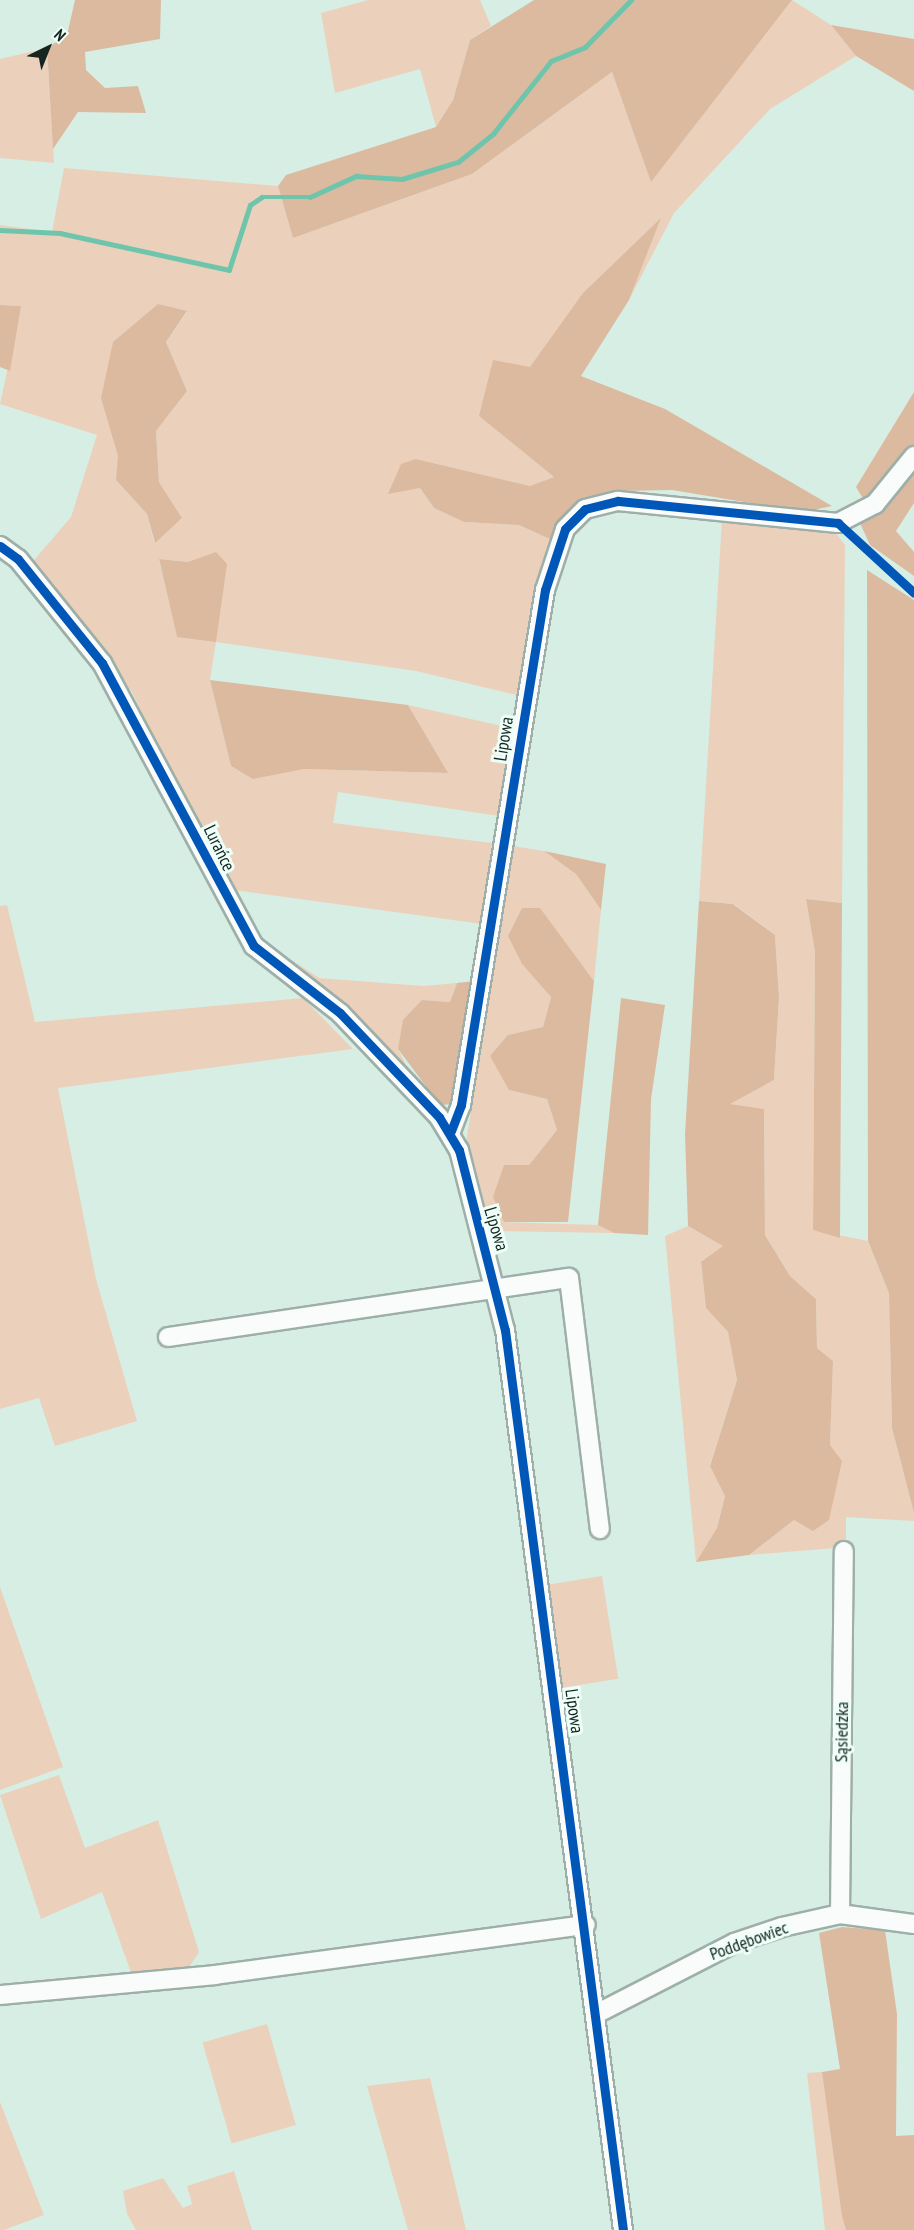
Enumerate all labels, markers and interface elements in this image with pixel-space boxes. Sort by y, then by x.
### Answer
north arrow [18,18,78,78]
text: N [50,25,70,45]
street label: Lipowa [490,715,518,763]
street label: Lurańce [199,821,239,875]
street label: Lipowa [479,1204,513,1254]
street label: Lipowa [560,1687,588,1735]
street label: Sąsiedzka [831,1701,853,1763]
street label: Poddębowiec [707,1917,791,1965]

